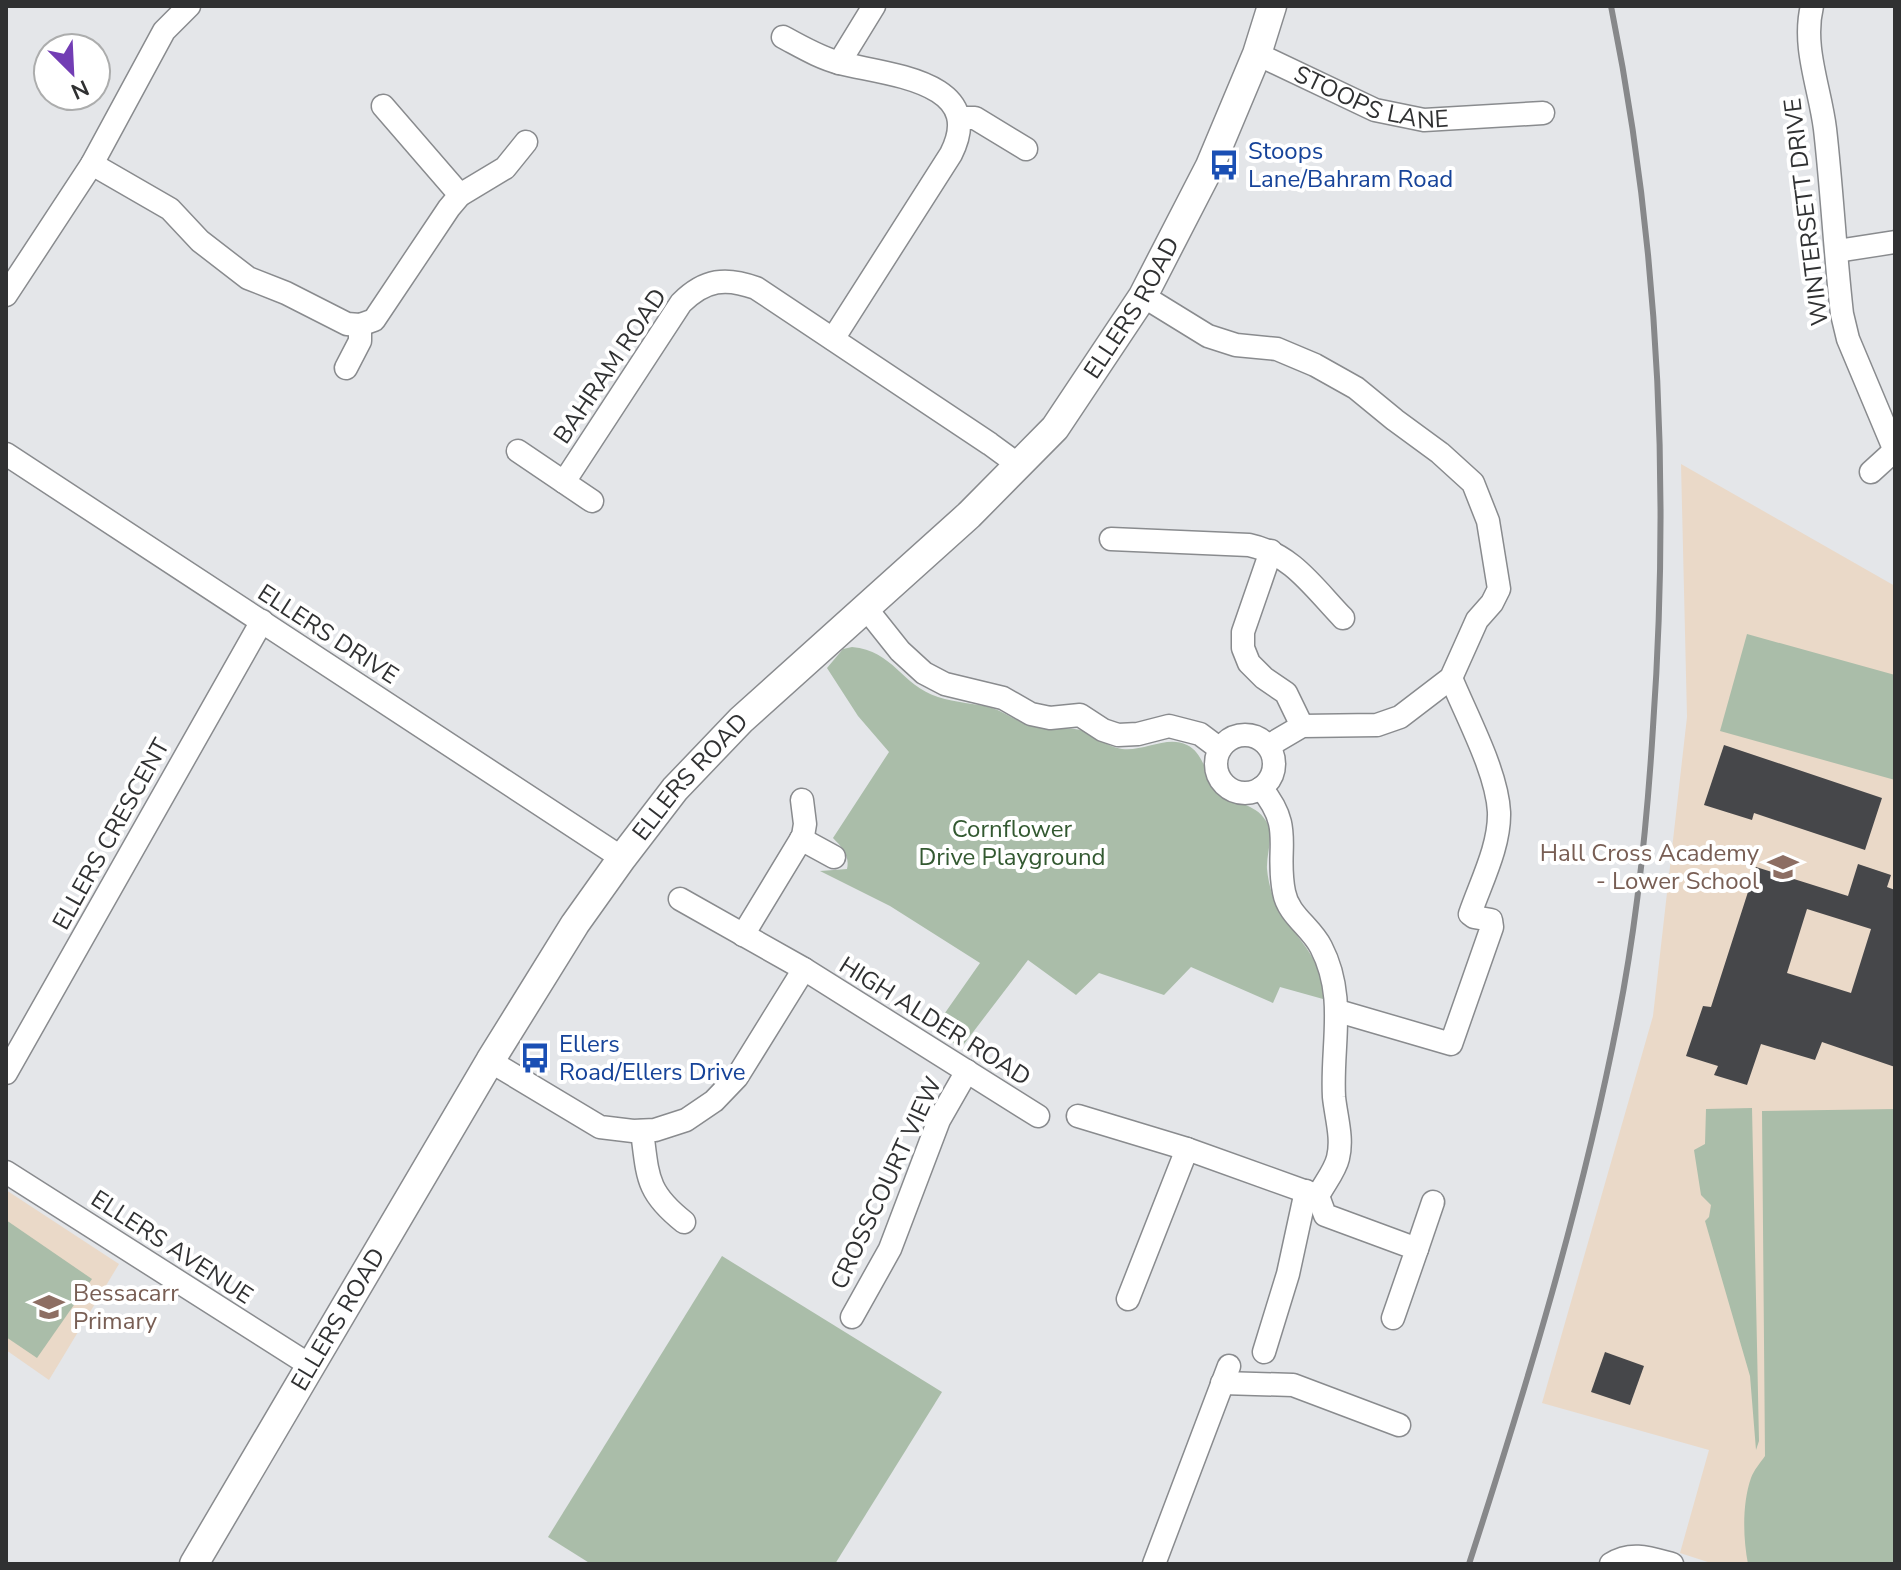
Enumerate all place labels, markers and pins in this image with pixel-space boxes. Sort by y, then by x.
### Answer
place label: Stoops Lane/Bahram Road [1248,135,1453,195]
bus stop icon: Stoops Lane/Bahram Road [1207,148,1241,182]
place label: Hall Cross Academy - Lower School [1540,837,1760,897]
school or university icon: Hall Cross Academy - Lower School [1766,850,1800,884]
place label: Ellers Road/Ellers Drive [559,1028,746,1088]
bus stop icon: Ellers Road/Ellers Drive [518,1041,552,1075]
place label: Bessacarr Primary [73,1277,179,1337]
school or university icon: Bessacarr Primary [32,1290,66,1324]

